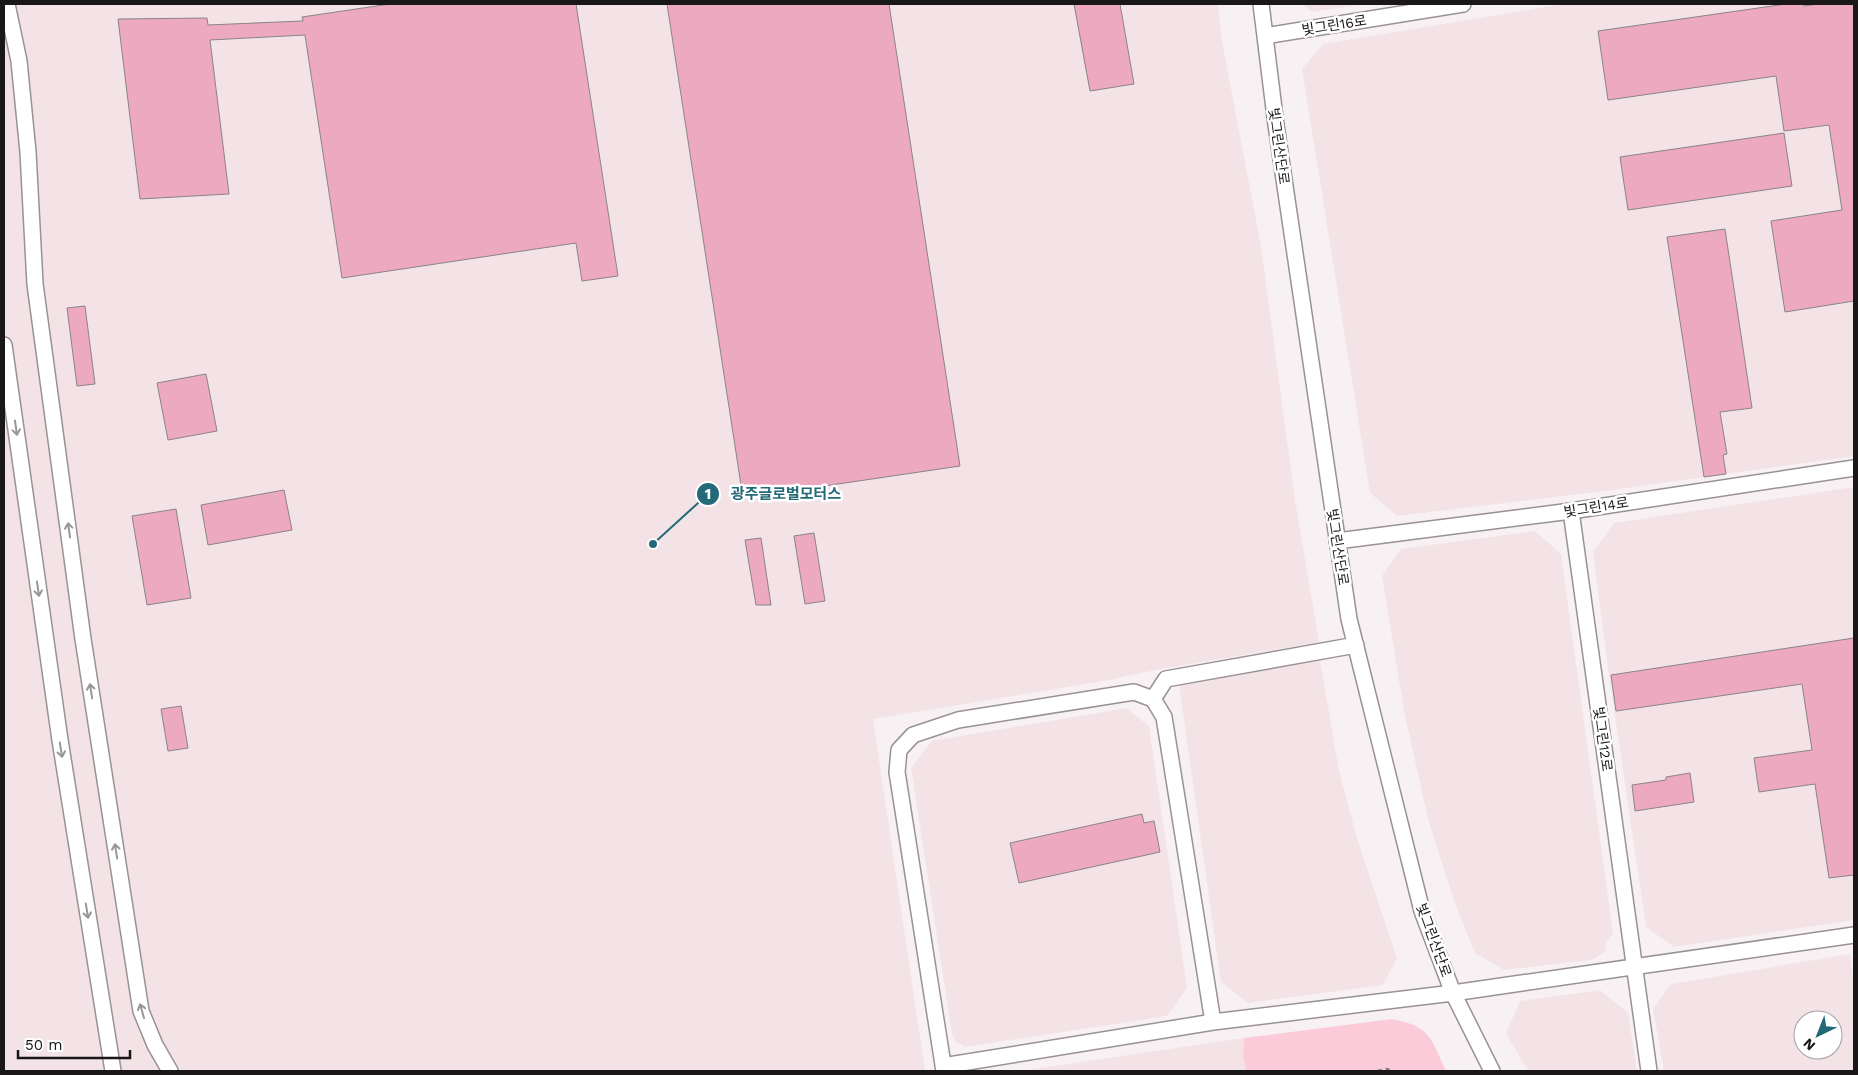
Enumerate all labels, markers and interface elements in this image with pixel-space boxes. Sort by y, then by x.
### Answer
street label: 빛그린16로 [1300,12,1368,38]
street label: 빛그린산단로 [1266,107,1292,185]
one-way arrow [11,420,21,436]
callout: 광주글로벌모터스 [696,479,851,509]
text: 1 [705,485,711,503]
text: 광주글로벌모터스 [731,485,841,503]
street label: 빛그린14로 [1562,494,1630,520]
street label: 빛그린산단로 [1324,508,1352,587]
one-way arrow [63,522,73,538]
one-way arrow [34,581,44,597]
one-way arrow [86,683,96,699]
street label: 빛그린12로 [1591,706,1615,772]
one-way arrow [57,742,67,758]
one-way arrow [111,844,121,860]
street label: 빛그린산단로 [1413,901,1455,979]
one-way arrow [83,902,93,918]
one-way arrow [136,1004,146,1020]
north arrow [1793,1010,1843,1060]
scale bar [18,1028,130,1060]
text: N [1800,1035,1818,1054]
text: 50 m [25,1036,62,1054]

